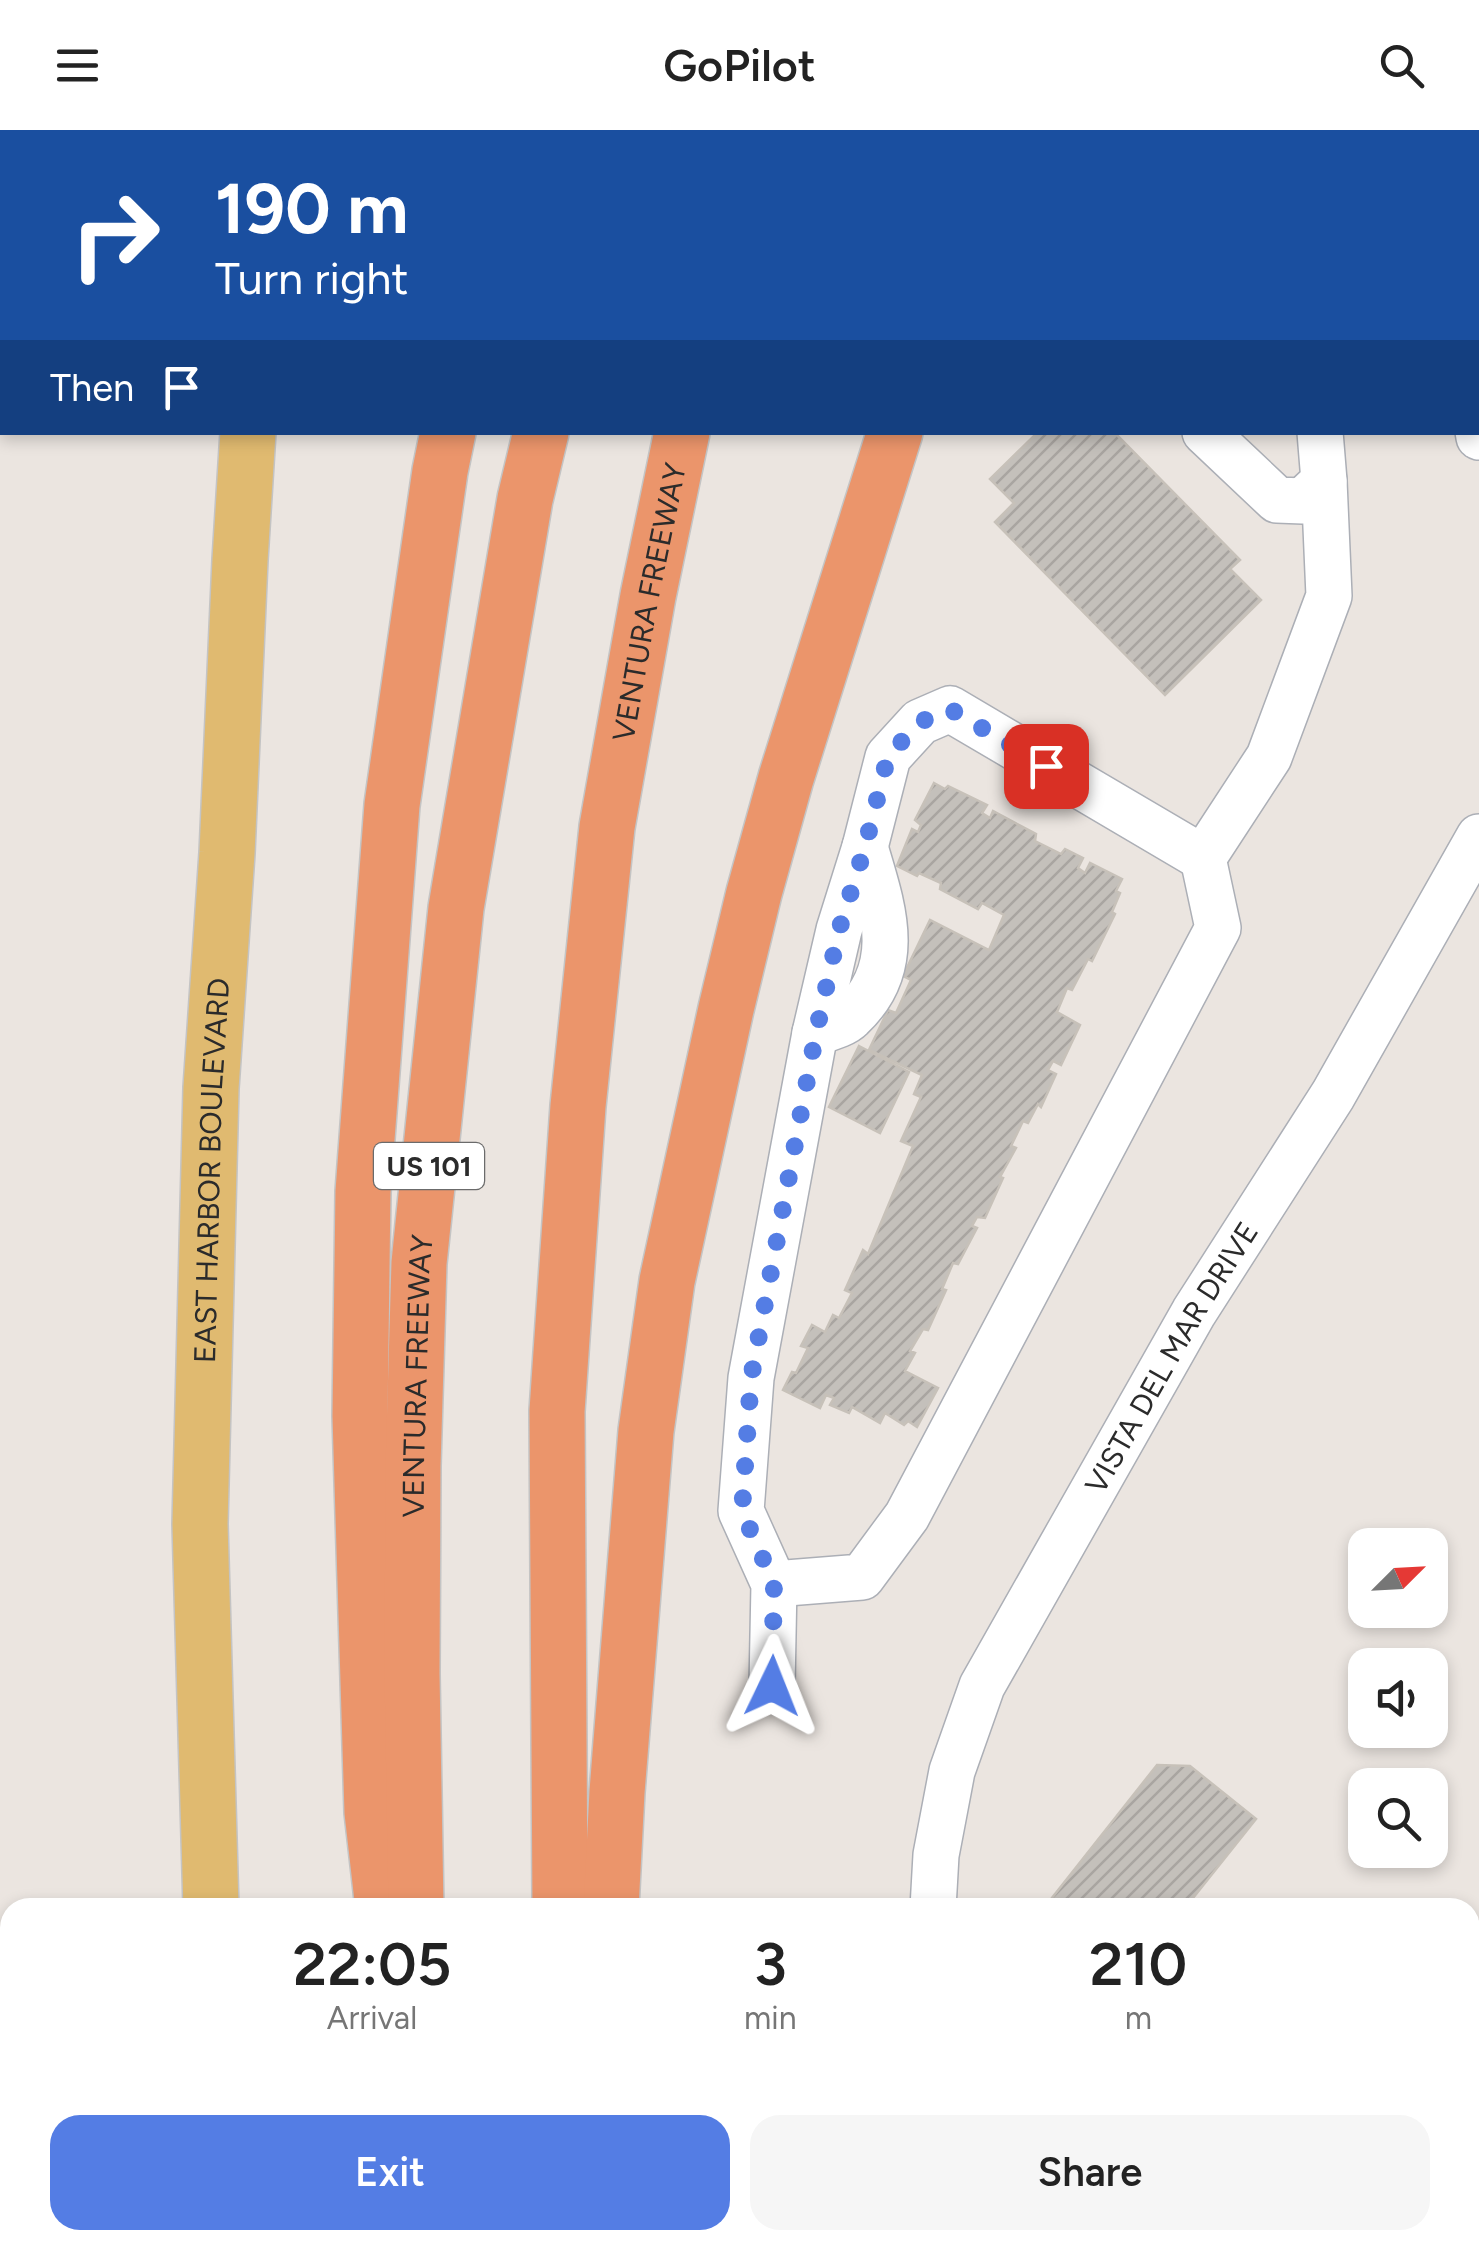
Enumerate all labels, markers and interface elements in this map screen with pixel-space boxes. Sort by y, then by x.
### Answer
icon: menu [50,38,105,93]
text: GoPilot [663,38,816,92]
icon: search [1374,38,1429,93]
text: 190 m [215,166,408,251]
icon: right [50,170,180,300]
text: Turn right [215,251,408,305]
icon: arrive [154,360,209,415]
text: Then [50,365,134,411]
street label: VENTURA FREEWAY [604,460,694,744]
pin [1004,724,1089,809]
icon: arrive [1019,739,1074,794]
street label: EAST HARBOR BOULEVARD [186,977,237,1363]
road number: US 101 [374,1143,484,1189]
street label: VISTA DEL MAR DRIVE [1077,1215,1266,1500]
street label: VENTURA FREEWAY [394,1233,440,1517]
north arrow [1348,1528,1448,1628]
map controls [1348,1528,1448,1868]
position arrow [720,1634,824,1738]
button: sound [1348,1648,1448,1748]
button: search [1348,1768,1448,1868]
text: 22:05 [293,1928,451,2000]
text: 3 [754,1928,787,2000]
text: 210 [1089,1928,1187,2000]
text: Arrival [327,1999,417,2037]
text: min [744,1999,797,2037]
text: m [1125,1999,1152,2037]
button: Exit [50,2115,730,2230]
button: Share [750,2115,1430,2230]

